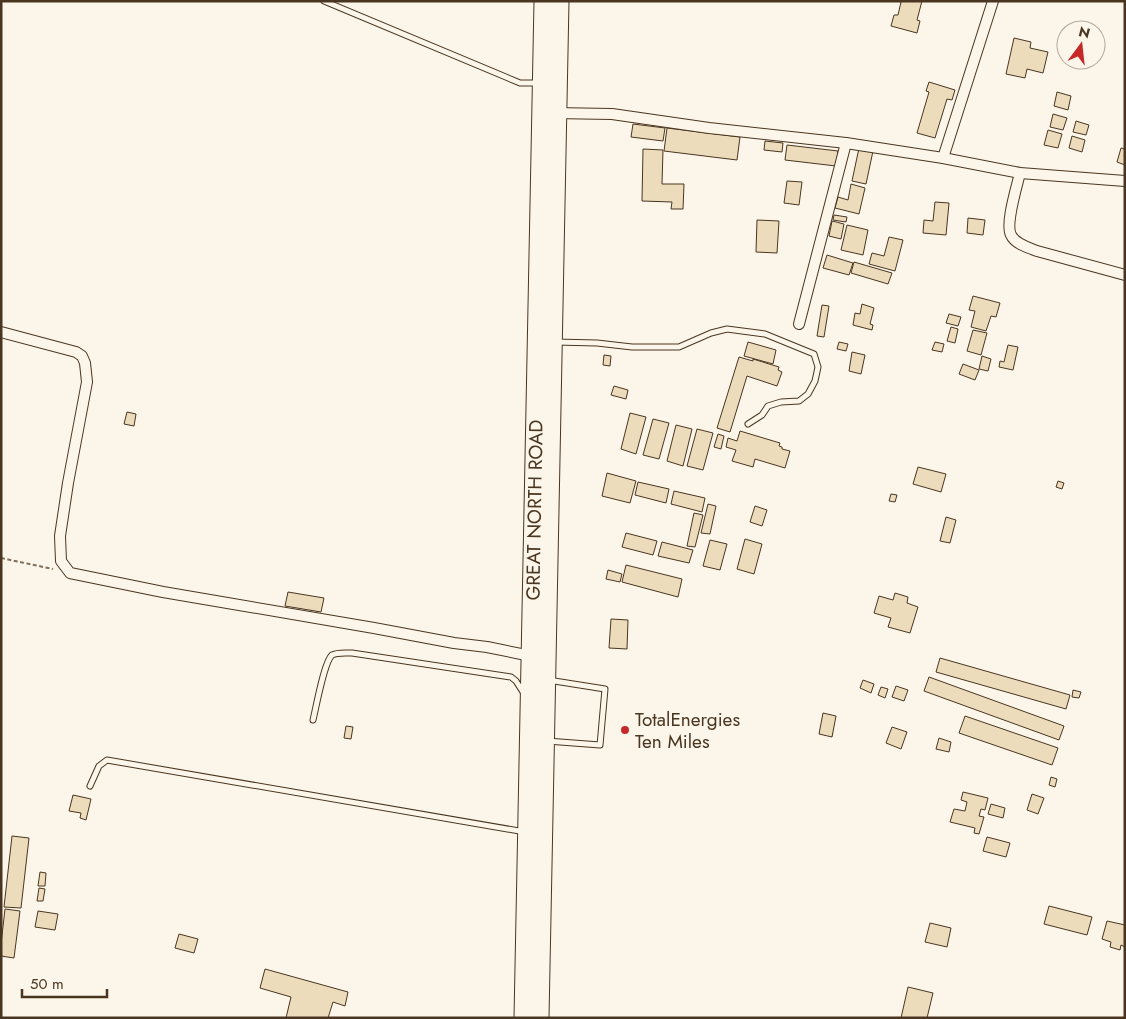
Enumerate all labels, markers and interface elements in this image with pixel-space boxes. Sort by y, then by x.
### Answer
north arrow [1056,20,1106,70]
text: N [1076,21,1092,44]
street label: GREAT NORTH ROAD [519,419,550,601]
place label: TotalEnergies Ten Miles [635,706,740,755]
marker: TotalEnergies Ten Miles [619,724,631,736]
scale bar [22,966,108,998]
text: 50 m [30,973,64,995]

